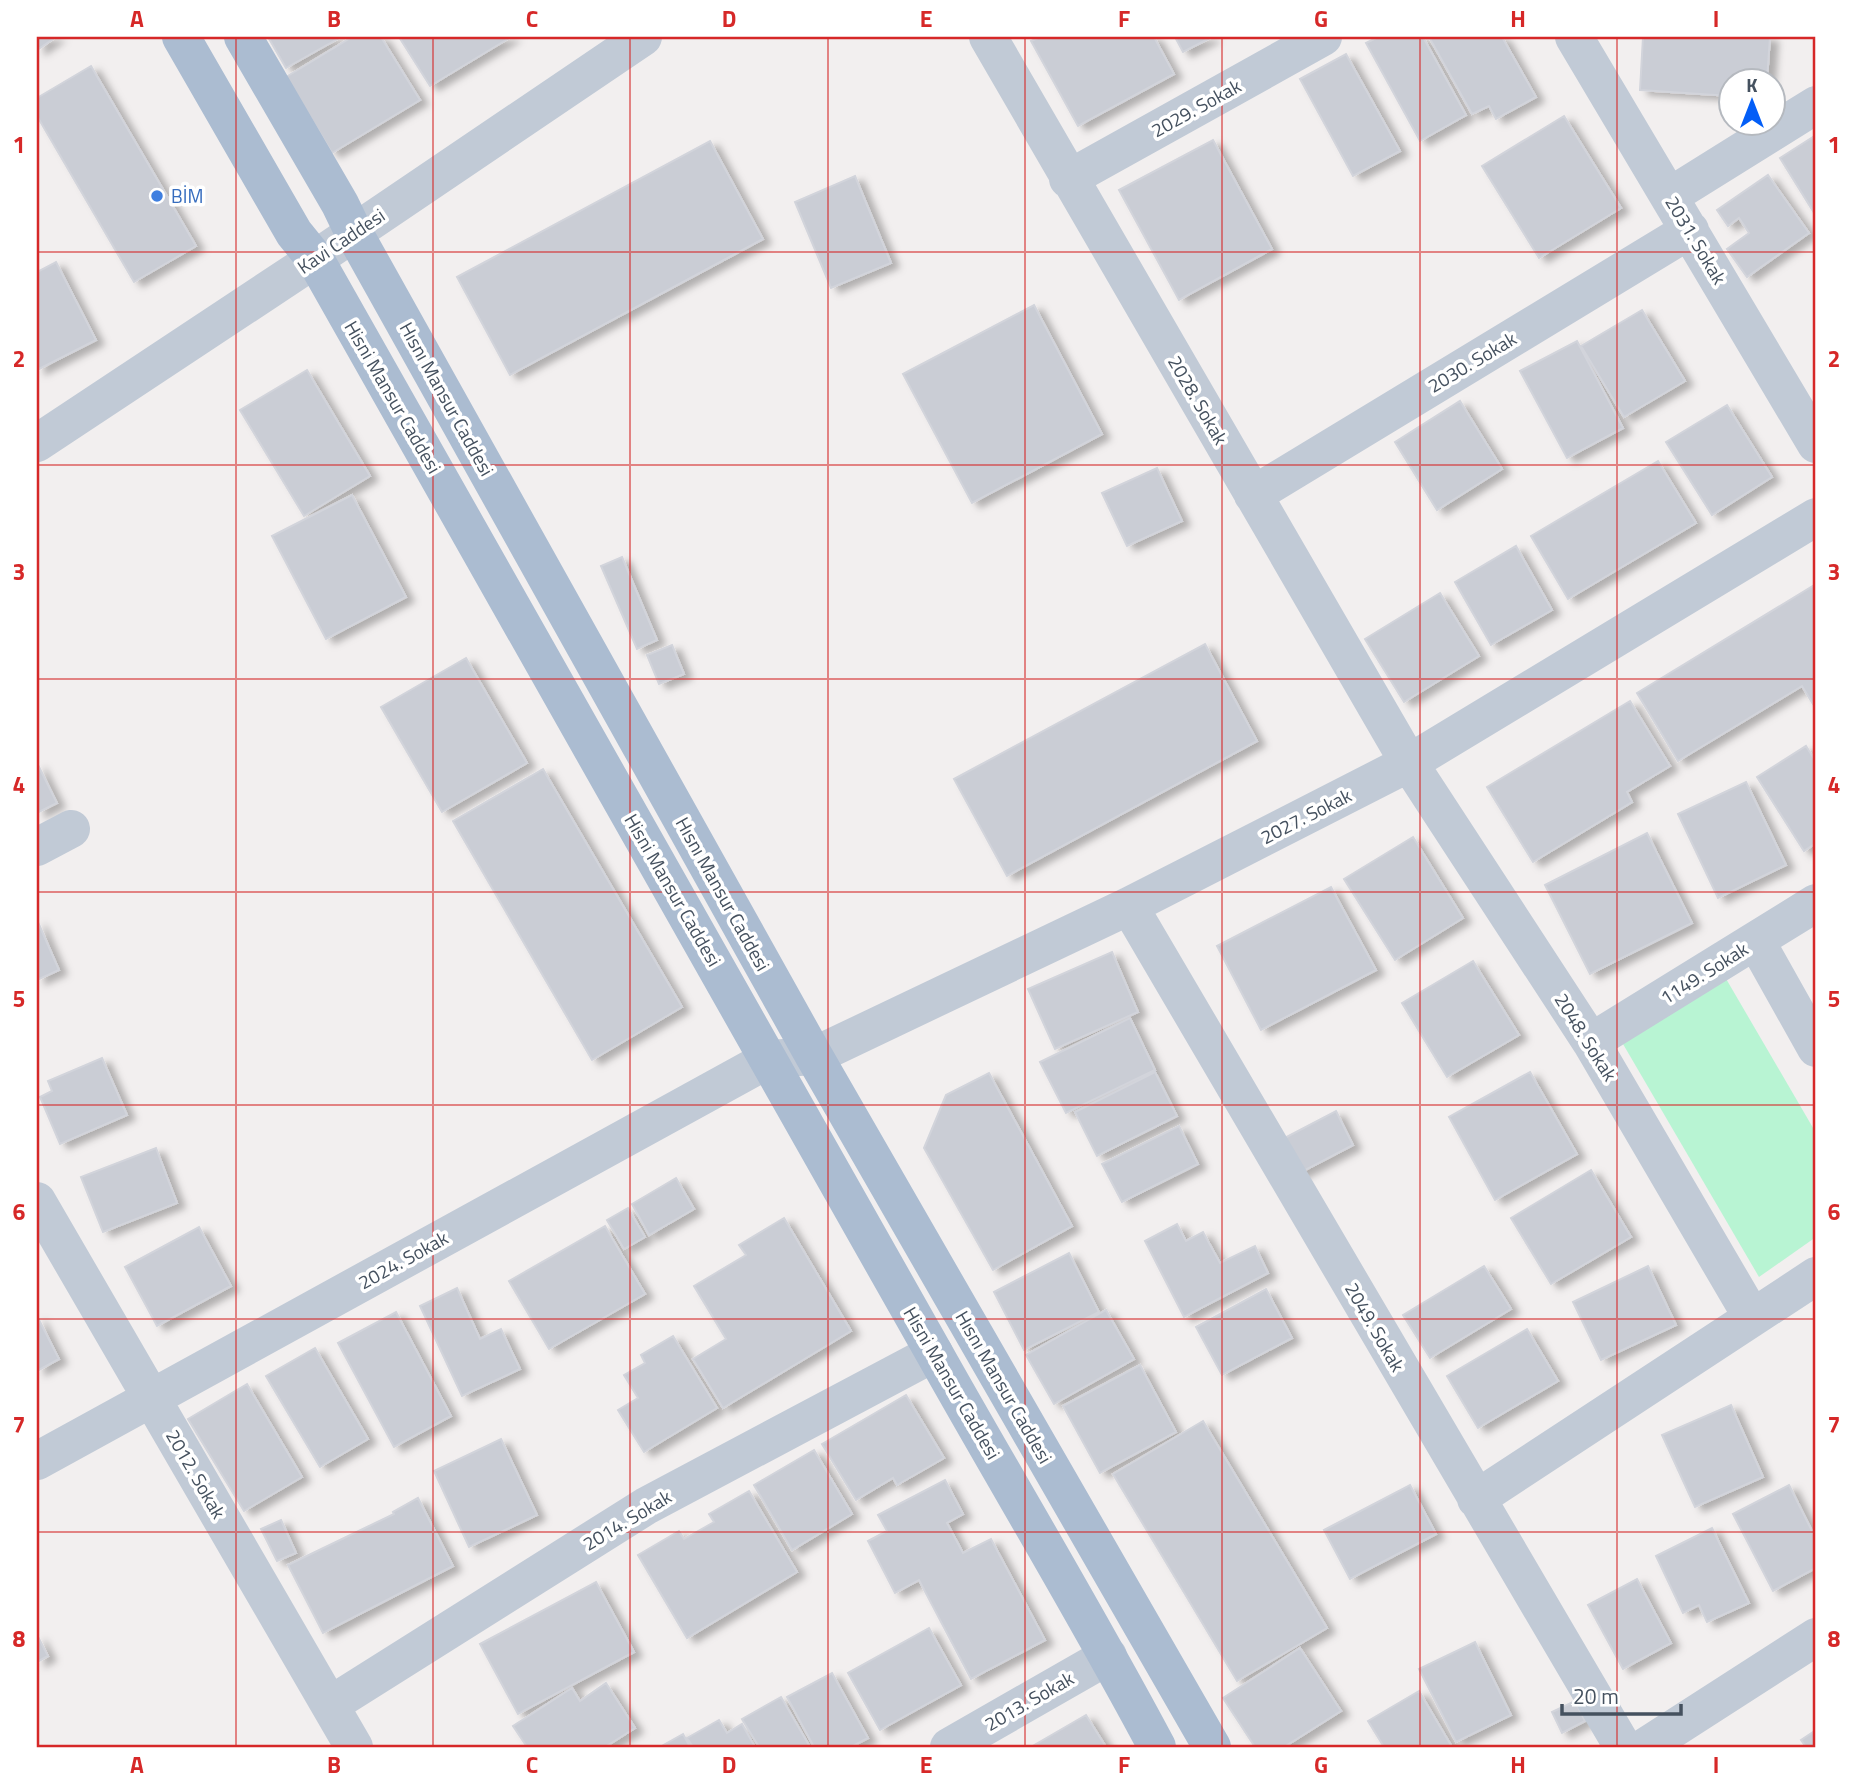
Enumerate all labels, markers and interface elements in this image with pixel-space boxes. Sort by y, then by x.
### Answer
text: A [130,1,144,36]
text: B [327,1,341,36]
text: C [526,1,538,36]
text: D [722,1,736,36]
text: E [920,1,932,36]
text: F [1118,1,1130,36]
text: G [1314,1,1328,36]
text: H [1510,1,1526,36]
text: I [1713,1,1719,36]
north arrow [1716,66,1786,136]
text: K [1746,70,1758,99]
street label: 2029. Sokak [1146,71,1246,144]
text: 1 [13,127,25,162]
text: 1 [1828,127,1840,162]
place label: BİM [171,181,203,210]
marker: BİM [149,188,165,204]
street label: 2031. Sokak [1659,190,1734,290]
street label: Kavi Caddesi [291,201,390,281]
street label: Hisni Mansur Caddesi [338,315,449,479]
street label: Hısnı Mansur Caddesi [393,316,502,481]
street label: 2030. Sokak [1422,324,1522,399]
text: 2 [13,341,25,376]
text: 2 [1828,341,1840,376]
street label: 2028. Sokak [1161,350,1236,450]
text: 3 [13,554,25,589]
text: 3 [1828,554,1840,589]
text: 4 [13,767,25,802]
text: 4 [1828,767,1840,802]
street label: 2027. Sokak [1255,780,1356,851]
street label: Hisni Mansur Caddesi [618,808,729,972]
street label: Hısnı Mansur Caddesi [669,811,778,976]
street label: 1149. Sokak [1654,934,1753,1011]
text: 5 [13,981,25,1016]
text: 5 [1828,981,1840,1016]
street label: 2048. Sokak [1548,987,1625,1086]
text: 6 [13,1194,26,1229]
text: 6 [1828,1194,1841,1229]
street label: 2024. Sokak [353,1223,453,1296]
street label: 2049. Sokak [1338,1277,1413,1377]
street label: Hisni Mansur Caddesi [897,1301,1008,1465]
street label: Hısnı Mansur Caddesi [949,1305,1060,1469]
text: 7 [13,1407,25,1442]
text: 7 [1828,1407,1840,1442]
street label: 2012. Sokak [159,1424,234,1524]
street label: 2014. Sokak [577,1482,677,1557]
text: 8 [13,1621,26,1656]
text: 8 [1828,1621,1841,1656]
street label: 2013. Sokak [979,1663,1079,1738]
scale bar [1562,1672,1682,1716]
text: 20 m [1573,1680,1619,1712]
text: A [130,1747,144,1782]
text: B [327,1747,341,1782]
text: C [526,1747,538,1782]
text: D [722,1747,736,1782]
text: E [920,1747,932,1782]
text: F [1118,1747,1130,1782]
text: G [1314,1747,1328,1782]
text: H [1510,1747,1526,1782]
text: I [1713,1747,1719,1782]

